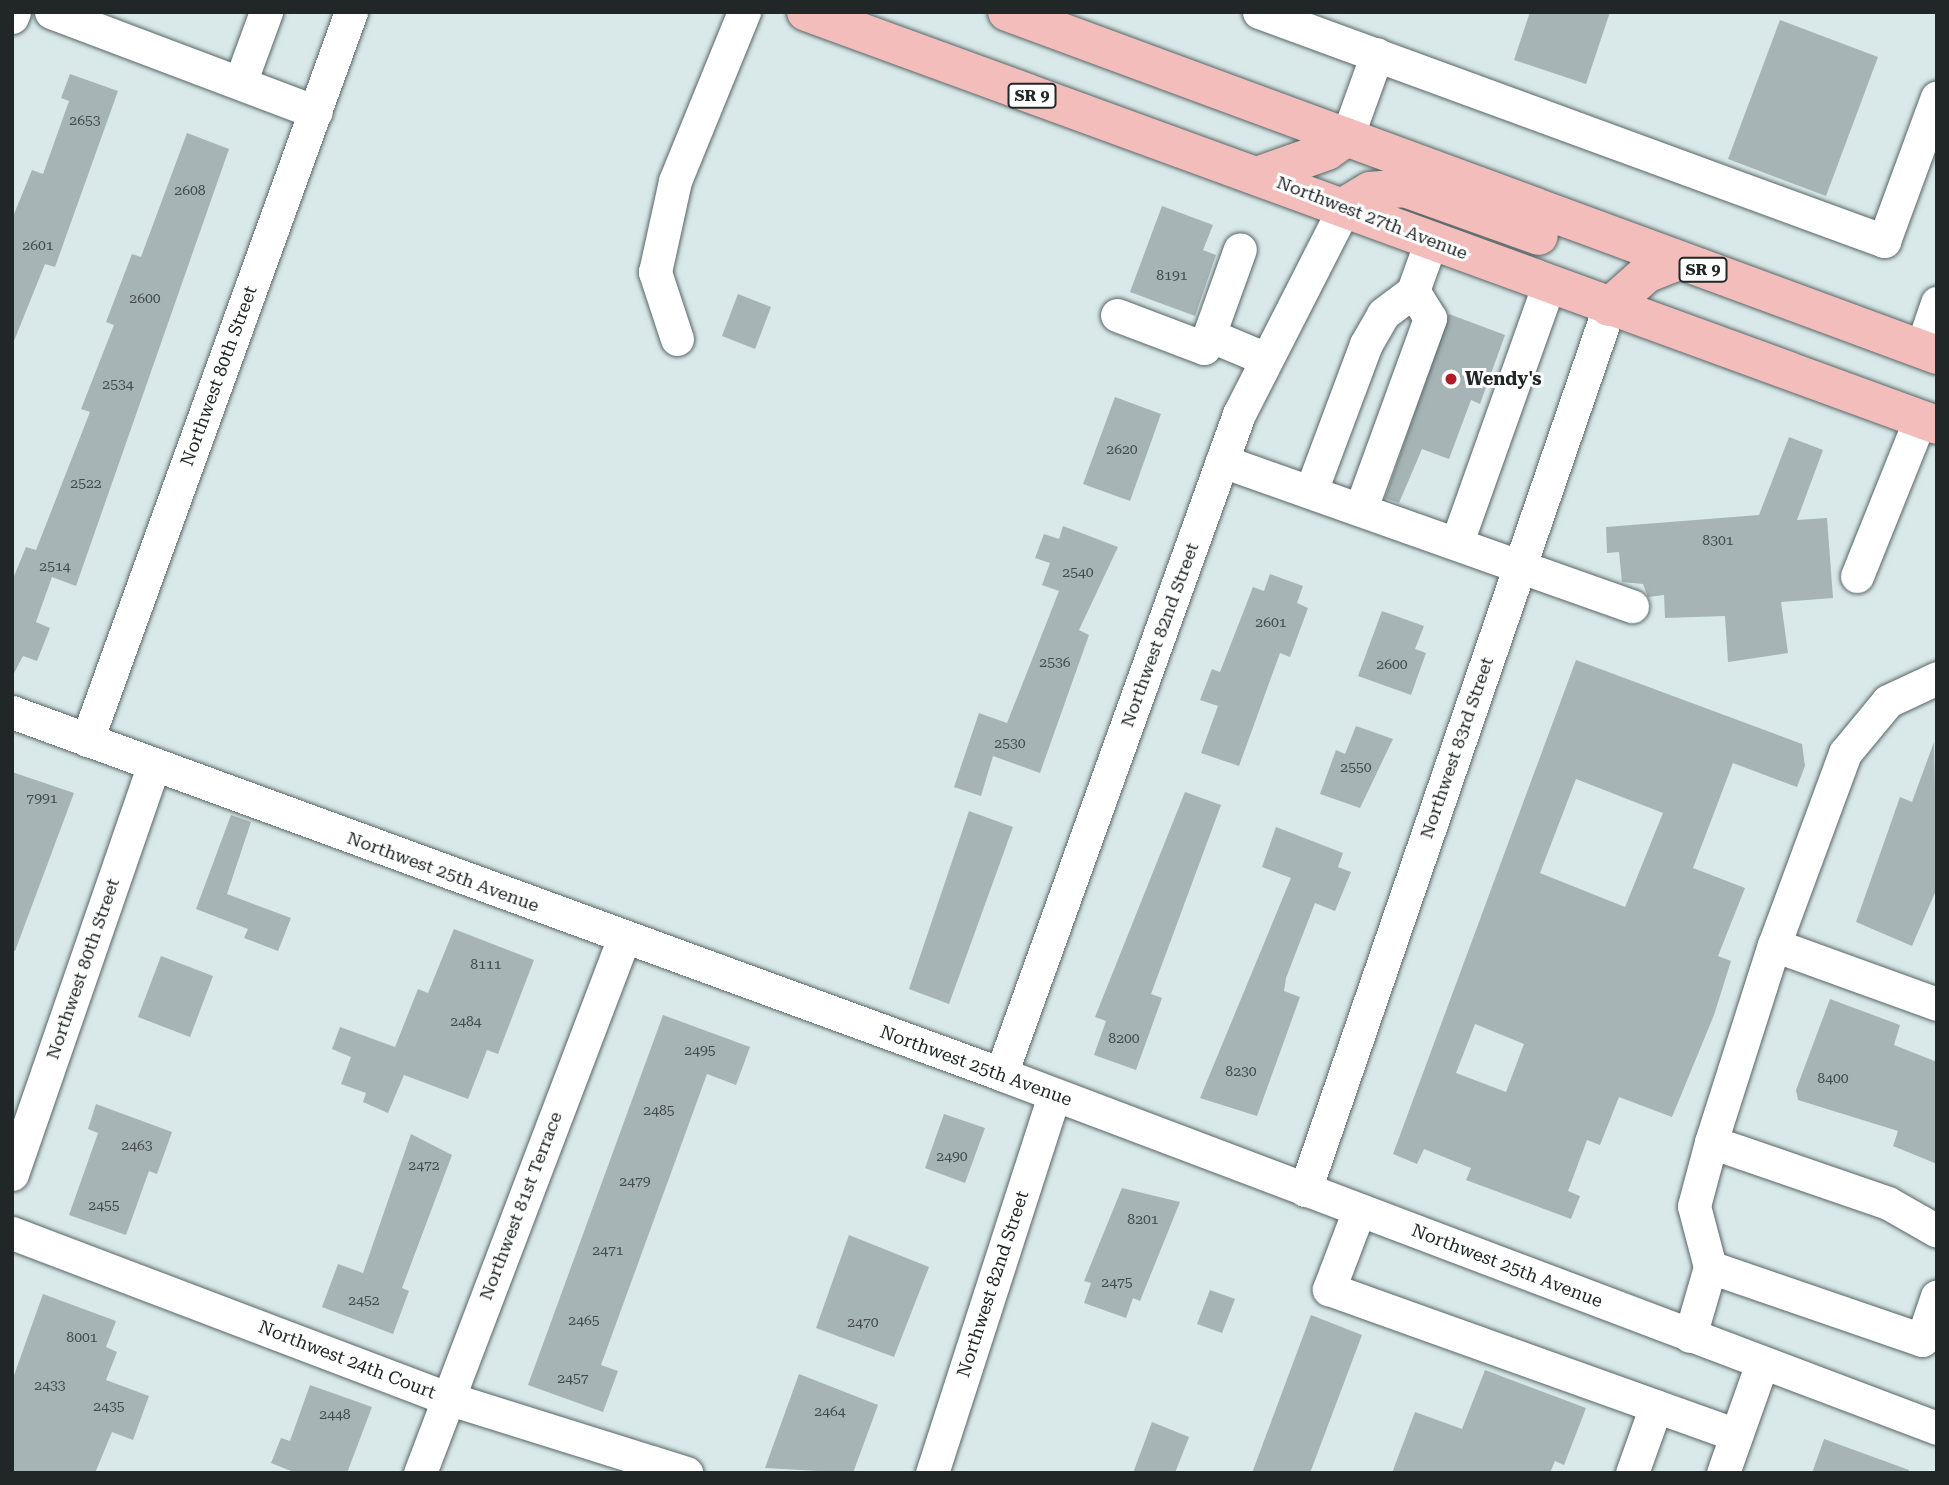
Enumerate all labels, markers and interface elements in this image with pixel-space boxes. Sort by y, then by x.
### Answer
road number: SR 9 [1007,83,1056,108]
house number: 2653 [69,112,101,128]
street label: Northwest 27th Avenue [1273,172,1471,264]
house number: 2608 [174,182,206,198]
house number: 2601 [22,237,54,253]
road number: SR 9 [1678,258,1728,282]
house number: 8191 [1156,267,1188,283]
street label: Northwest 80th Street [176,283,262,469]
house number: 2600 [129,290,161,306]
place label: Wendy's [1465,368,1542,390]
marker: Wendy's [1443,371,1459,387]
house number: 2534 [102,376,134,392]
house number: 2620 [1106,441,1138,457]
house number: 2522 [70,475,102,491]
house number: 8301 [1702,532,1734,548]
street label: Northwest 82nd Street [1117,540,1203,730]
house number: 2514 [39,558,71,574]
house number: 2540 [1062,564,1094,580]
house number: 2601 [1255,614,1287,630]
house number: 2536 [1039,654,1071,670]
street label: Northwest 83rd Street [1416,654,1498,842]
house number: 2600 [1376,656,1408,672]
house number: 2530 [994,735,1026,751]
house number: 2550 [1340,759,1372,775]
house number: 7991 [26,790,58,806]
street label: Northwest 25th Avenue [344,827,542,917]
street label: Northwest 80th Street [42,876,124,1062]
house number: 8111 [470,956,502,972]
house number: 2484 [450,1013,482,1029]
street label: Northwest 25th Avenue [877,1021,1075,1111]
house number: 8200 [1108,1030,1140,1046]
house number: 2495 [684,1042,716,1058]
house number: 8230 [1225,1063,1257,1079]
house number: 8400 [1817,1070,1849,1086]
house number: 2485 [643,1102,675,1118]
street label: Northwest 81st Terrace [475,1109,567,1303]
house number: 2463 [121,1137,153,1153]
house number: 2490 [936,1148,968,1164]
house number: 2472 [408,1157,440,1173]
house number: 2479 [619,1173,651,1189]
street label: Northwest 82nd Street [953,1188,1033,1380]
house number: 2455 [88,1197,120,1213]
house number: 8201 [1127,1211,1159,1227]
street label: Northwest 25th Avenue [1408,1220,1606,1312]
house number: 2471 [592,1242,624,1258]
house number: 2475 [1101,1274,1133,1290]
house number: 2452 [348,1292,380,1308]
house number: 2465 [568,1312,600,1328]
house number: 2470 [847,1314,879,1330]
street label: Northwest 24th Court [255,1316,439,1404]
house number: 8001 [66,1329,98,1345]
house number: 2457 [557,1370,589,1386]
house number: 2433 [34,1377,66,1393]
house number: 2435 [93,1398,125,1414]
house number: 2464 [814,1403,846,1419]
house number: 2448 [319,1406,351,1422]

